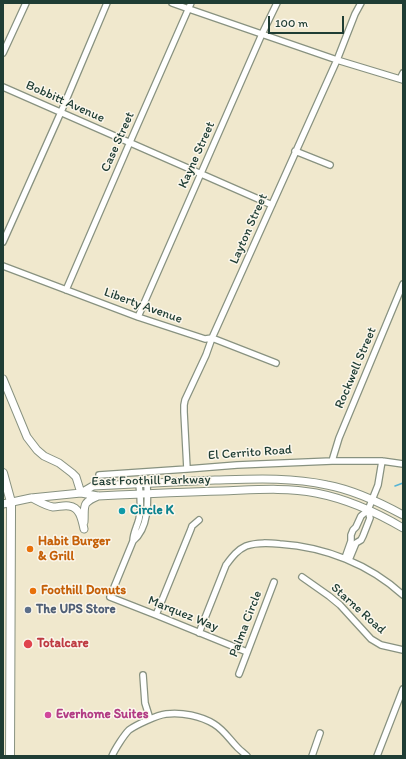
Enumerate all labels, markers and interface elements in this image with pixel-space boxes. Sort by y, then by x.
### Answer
scale bar [270,8,346,34]
text: 100 m [275,16,308,30]
street label: Bobbitt Avenue [23,78,107,126]
street label: Case Street [98,109,138,175]
street label: Kayne Street [175,119,219,191]
street label: Layton Street [227,191,271,267]
street label: Liberty Avenue [102,285,184,327]
street label: Rockwell Street [332,325,380,411]
street label: El Cerrito Road [207,442,293,464]
street label: East Foothill Parkway [91,472,211,490]
place label: Circle K [130,503,174,519]
marker: Circle K [117,506,127,516]
place label: Habit Burger & Grill [38,534,110,565]
marker: Habit Burger & Grill [25,544,35,554]
street label: Starne Road [327,580,389,638]
place label: Foothill Donuts [41,583,126,599]
marker: Foothill Donuts [28,586,38,596]
street label: Palma Circle [226,589,266,659]
street label: Marquez Way [146,593,220,635]
place label: The UPS Store [36,602,116,618]
marker: The UPS Store [23,605,33,615]
place label: Totalcare [37,636,89,652]
marker: Totalcare [22,638,34,650]
place label: Everhome Suites [56,707,149,723]
marker: Everhome Suites [43,710,53,720]

